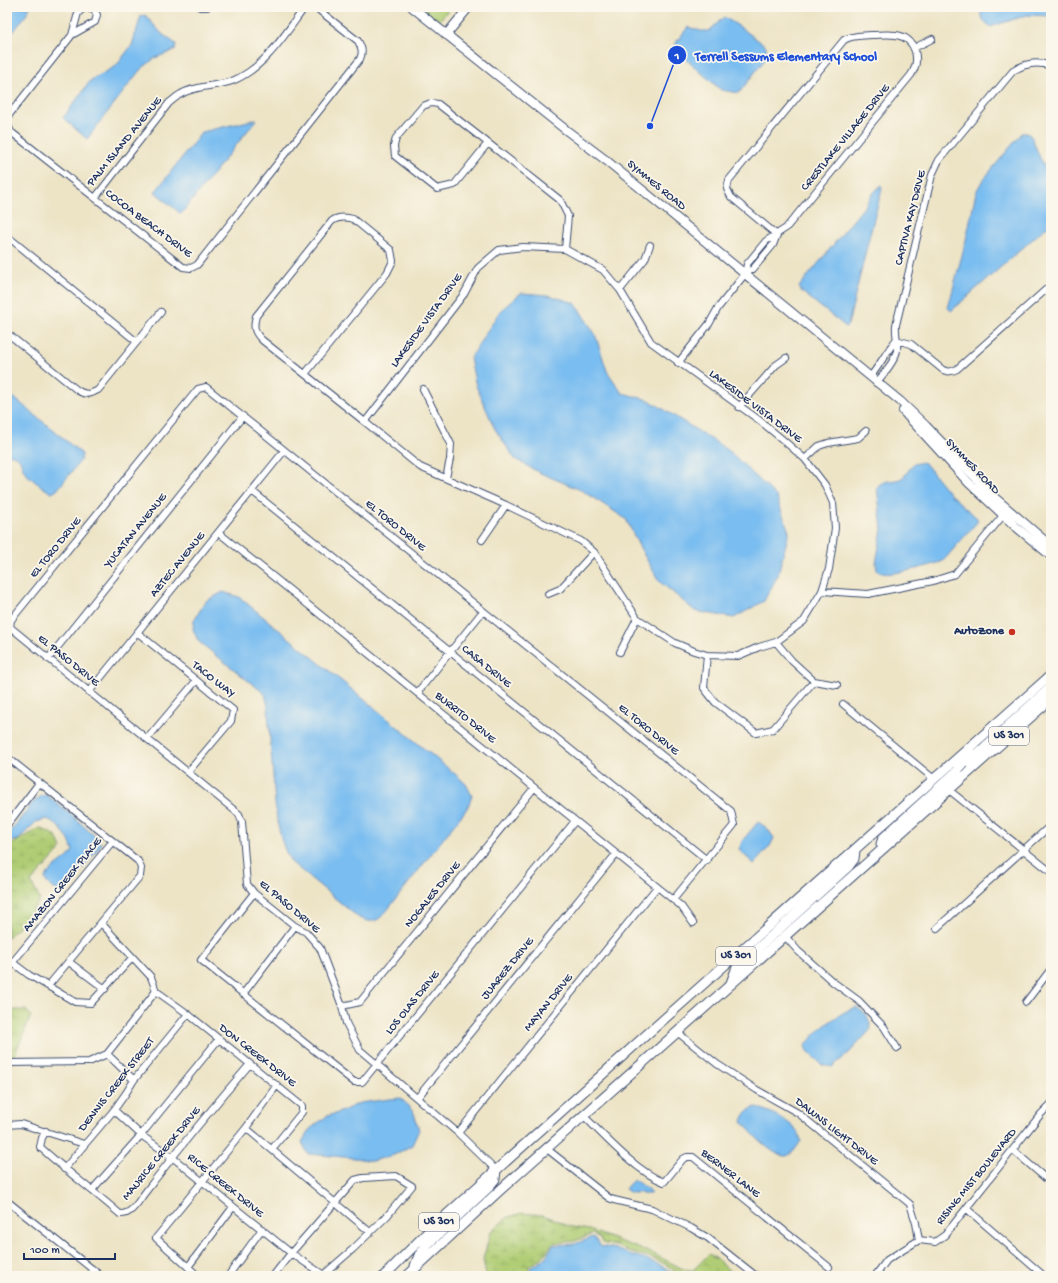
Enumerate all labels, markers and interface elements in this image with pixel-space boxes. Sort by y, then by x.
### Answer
callout: Terrell Sessums Elementary School [667,43,885,68]
text: 1 [674,50,680,64]
text: Terrell Sessums Elementary School [694,50,877,65]
street label: CRESTLAKE VILLAGE DRIVE [799,81,894,194]
street label: PALM ISLAND AVENUE [84,94,166,190]
street label: SYMMES ROAD [624,158,689,214]
street label: CAPTIVA KAY DRIVE [892,168,930,267]
street label: COCOA BEACH DRIVE [102,187,195,262]
street label: LAKESIDE VISTA DRIVE [388,271,466,371]
street label: LAKESIDE VISTA DRIVE [706,367,805,447]
street label: SYMMES ROAD [942,436,1002,498]
street label: YUCATAN AVENUE [101,490,171,572]
street label: EL TORO DRIVE [362,497,429,555]
street label: EL TORO DRIVE [27,514,85,581]
street label: AZTEC AVENUE [147,529,209,600]
place label: AutoZone [953,625,1005,639]
marker: AutoZone [1007,627,1017,637]
street label: EL PASO DRIVE [34,632,102,690]
street label: CASA DRIVE [458,643,514,692]
street label: TACO WAY [188,658,238,702]
street label: BURRITO DRIVE [431,689,499,747]
street label: EL TORO DRIVE [615,701,682,759]
road number: US 301 [989,727,1029,745]
street label: AMAZON CREEK PLACE [21,835,106,935]
street label: NOGALES DRIVE [402,859,464,931]
street label: EL PASO DRIVE [256,877,323,937]
street label: JUAREZ DRIVE [479,935,538,1003]
road number: US 301 [716,947,756,965]
street label: LOS OLAS DRIVE [383,968,443,1038]
street label: MAYAN DRIVE [522,971,577,1035]
street label: DON CREEK DRIVE [215,1021,299,1091]
street label: DENNIS CREEK STREET [75,1034,159,1136]
street label: DAWNS LIGHT DRIVE [791,1095,881,1169]
street label: MAURICE CREEK DRIVE [120,1104,204,1204]
street label: RISING MIST BOULEVARD [934,1126,1020,1228]
street label: BERNER LANE [697,1146,763,1202]
street label: RICE CREEK DRIVE [184,1151,266,1221]
road number: US 301 [419,1213,459,1231]
scale bar [24,1235,115,1261]
text: 100 m [29,1244,60,1258]

